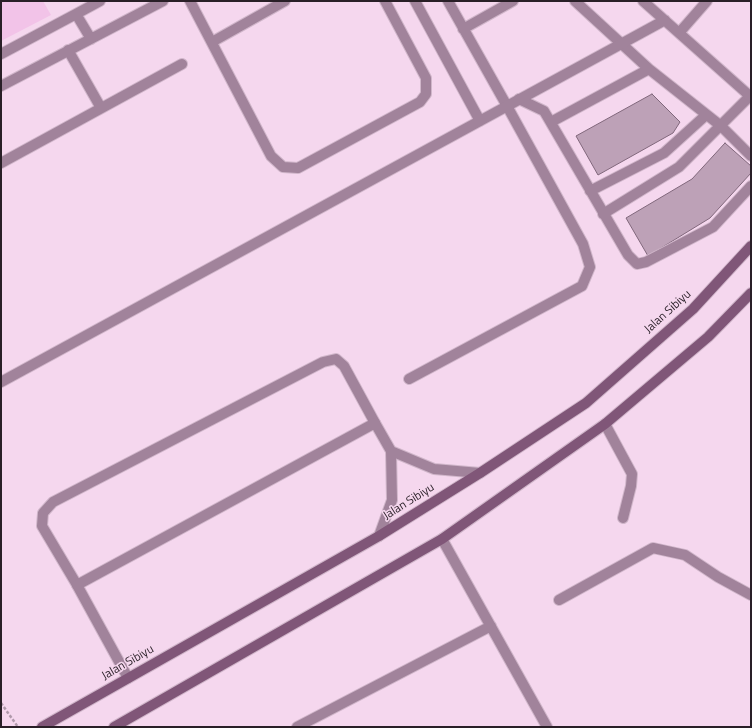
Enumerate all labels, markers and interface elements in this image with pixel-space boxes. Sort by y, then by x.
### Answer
street label: Jalan Sibiyu [642,287,694,337]
street label: Jalan Sibiyu [381,481,437,523]
street label: Jalan Sibiyu [99,642,157,684]

